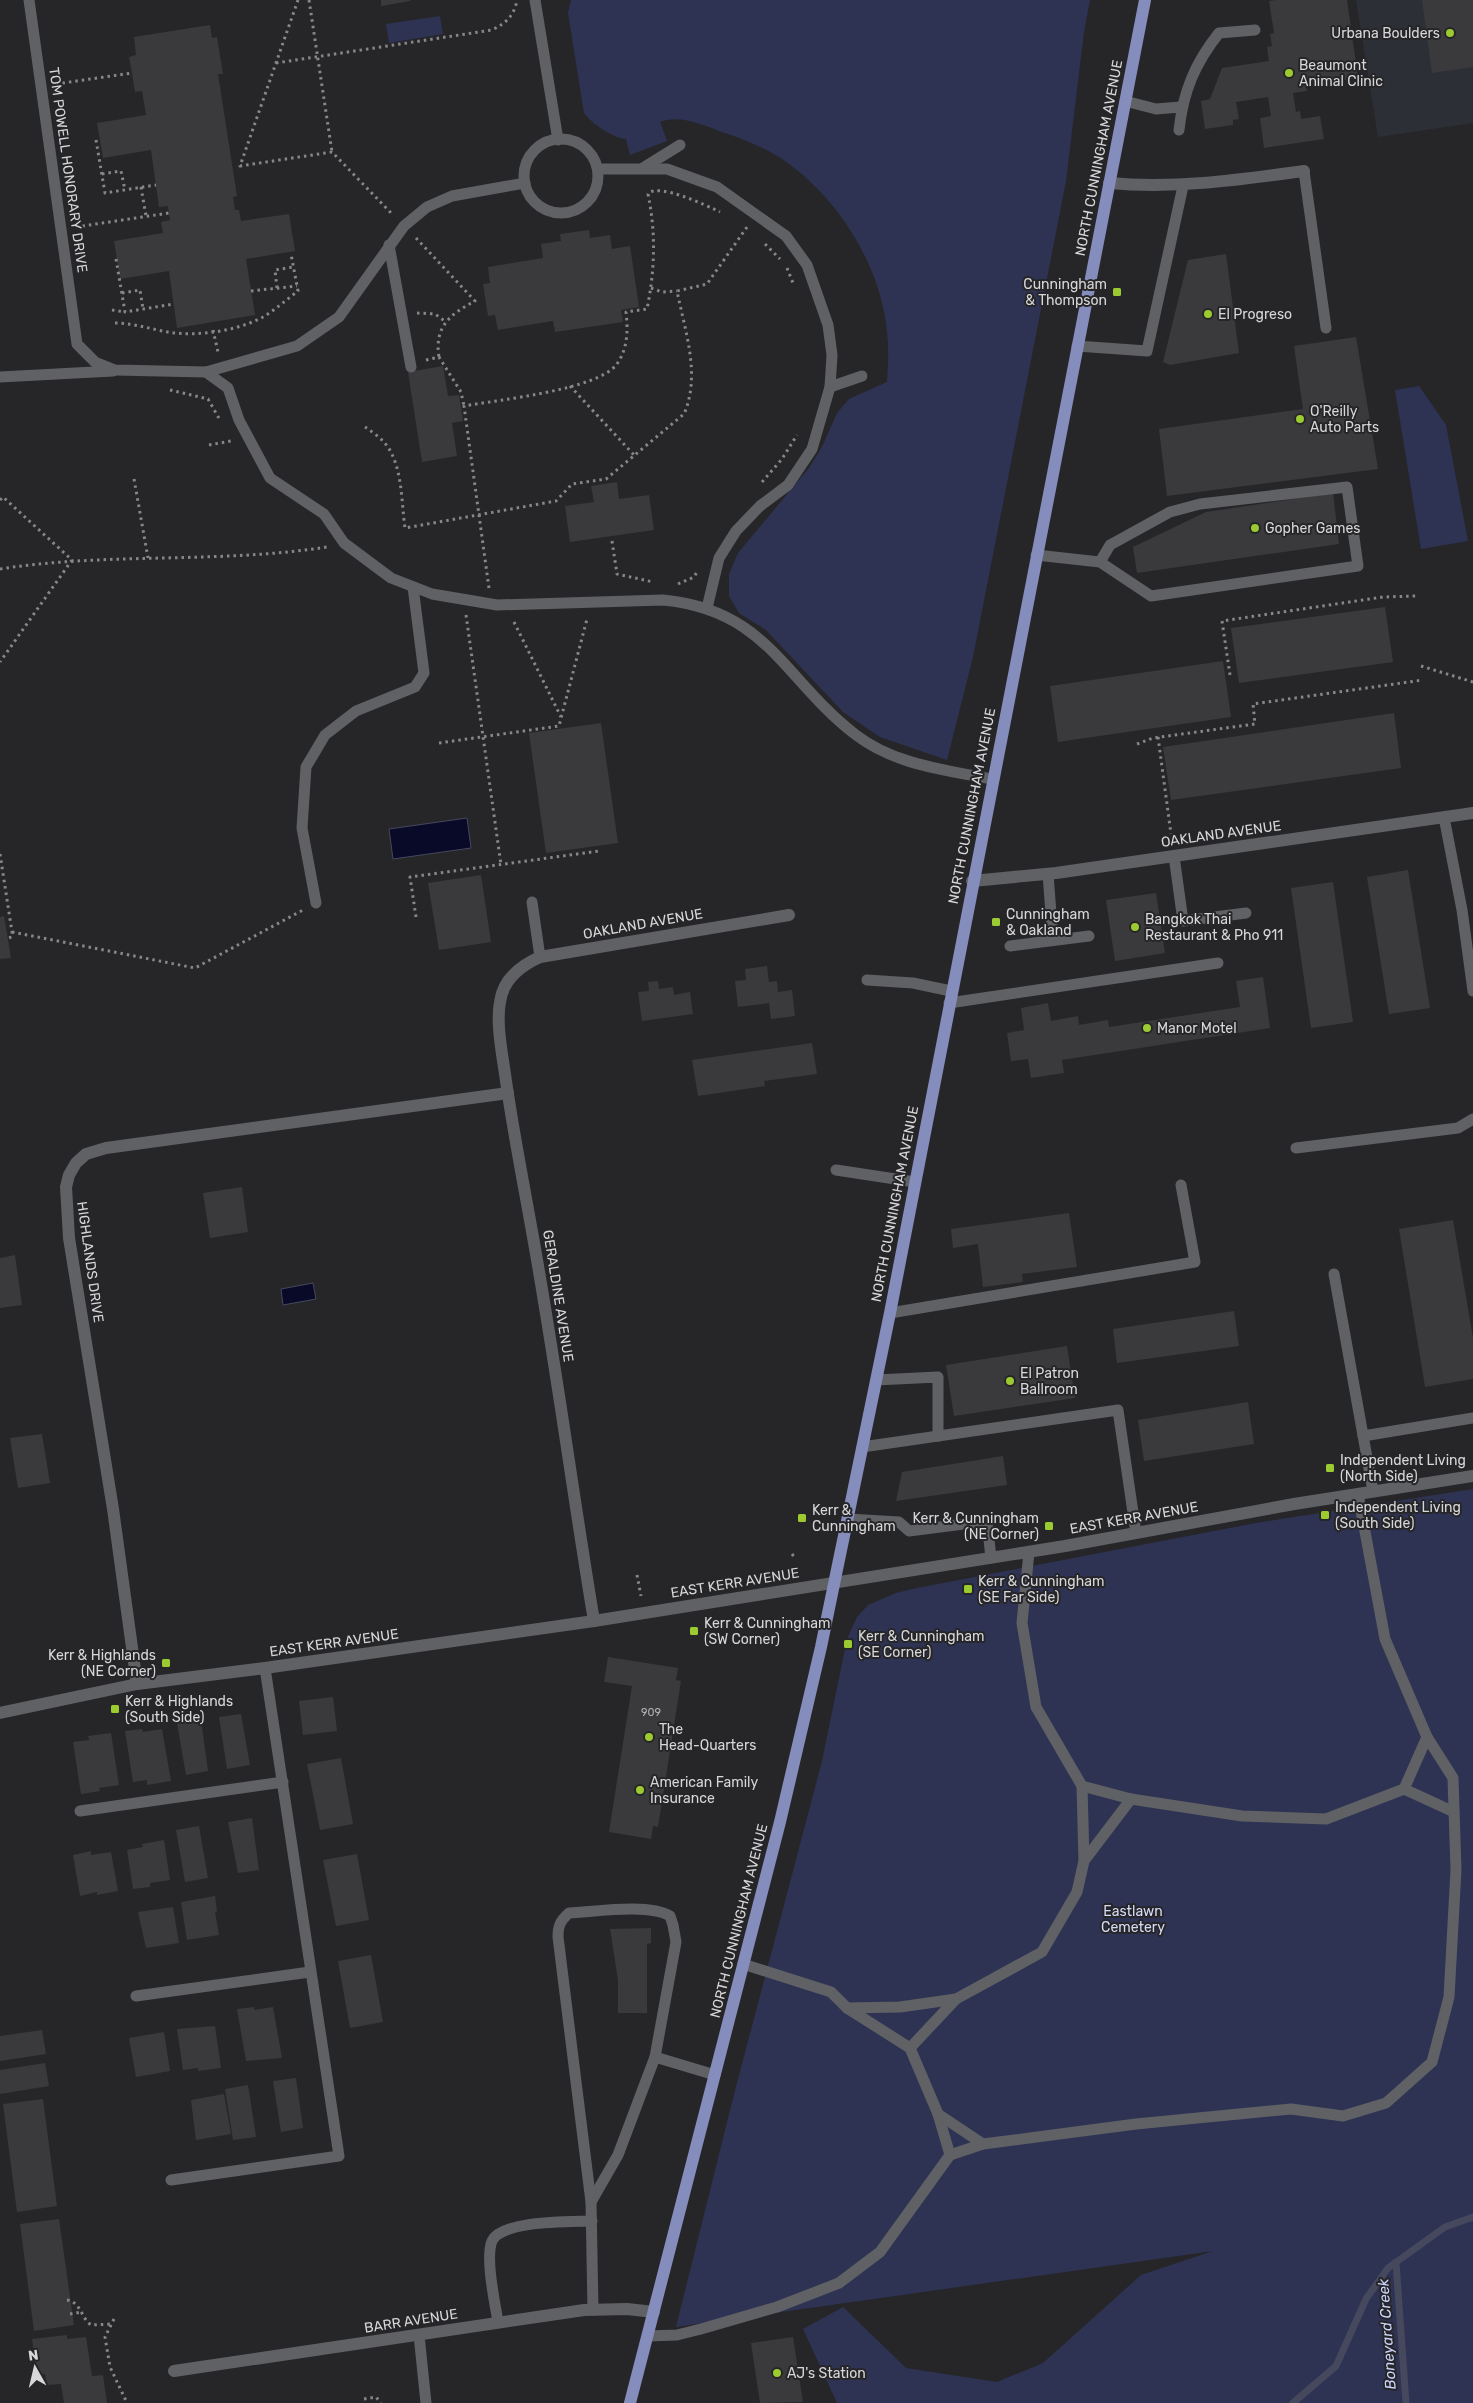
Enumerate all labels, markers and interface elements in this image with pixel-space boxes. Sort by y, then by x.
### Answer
place label: Urbana Boulders [1331,25,1440,42]
marker: Urbana Boulders [1444,27,1456,39]
place label: Beaumont Animal Clinic [1299,57,1383,90]
street label: NORTH CUNNINGHAM AVENUE [1072,59,1126,257]
street label: TOM POWELL HONORARY DRIVE [45,66,91,274]
marker: Beaumont Animal Clinic [1283,67,1295,79]
place label: Cunningham & Thompson [1023,276,1107,309]
marker: Cunningham & Thompson [1111,286,1123,298]
place label: El Progreso [1218,306,1292,323]
marker: El Progreso [1202,308,1214,320]
place label: O'Reilly Auto Parts [1310,403,1379,436]
marker: O'Reilly Auto Parts [1294,413,1306,425]
place label: Gopher Games [1265,520,1360,537]
marker: Gopher Games [1249,522,1261,534]
street label: NORTH CUNNINGHAM AVENUE [945,707,999,905]
street label: OAKLAND AVENUE [1160,817,1282,851]
street label: OAKLAND AVENUE [582,905,704,943]
place label: Cunningham & Oakland [1006,906,1090,939]
place label: Bangkok Thai Restaurant & Pho 911 [1145,911,1283,944]
marker: Cunningham & Oakland [990,916,1002,928]
marker: Bangkok Thai Restaurant & Pho 911 [1129,921,1141,933]
place label: Manor Motel [1157,1020,1237,1037]
marker: Manor Motel [1141,1022,1153,1034]
street label: NORTH CUNNINGHAM AVENUE [868,1105,922,1303]
street label: HIGHLANDS DRIVE [73,1200,107,1324]
street label: GERALDINE AVENUE [539,1229,577,1363]
place label: El Patron Ballroom [1020,1365,1079,1398]
marker: El Patron Ballroom [1004,1375,1016,1387]
place label: Independent Living (North Side) [1340,1452,1466,1485]
marker: Independent Living (North Side) [1324,1462,1336,1474]
street label: EAST KERR AVENUE [1068,1498,1200,1538]
place label: Independent Living (South Side) [1335,1499,1461,1532]
place label: Kerr & Cunningham [812,1502,896,1535]
marker: Independent Living (South Side) [1319,1509,1331,1521]
place label: Kerr & Cunningham (NE Corner) [913,1510,1039,1543]
marker: Kerr & Cunningham [796,1512,808,1524]
marker: Kerr & Cunningham (NE Corner) [1043,1520,1055,1532]
street label: EAST KERR AVENUE [669,1564,801,1602]
place label: Kerr & Cunningham (SE Far Side) [978,1573,1104,1606]
marker: Kerr & Cunningham (SE Far Side) [962,1583,974,1595]
place label: Kerr & Cunningham (SW Corner) [704,1615,830,1648]
marker: Kerr & Cunningham (SW Corner) [688,1625,700,1637]
street label: EAST KERR AVENUE [268,1626,400,1660]
place label: Kerr & Cunningham (SE Corner) [858,1628,984,1661]
marker: Kerr & Cunningham (SE Corner) [842,1638,854,1650]
place label: Kerr & Highlands (NE Corner) [48,1647,156,1680]
marker: Kerr & Highlands (NE Corner) [160,1657,172,1669]
place label: Kerr & Highlands (South Side) [125,1693,233,1726]
marker: Kerr & Highlands (South Side) [109,1703,121,1715]
house number: 909 [641,1706,661,1719]
place label: The Head-Quarters [659,1721,756,1754]
marker: The Head-Quarters [643,1731,655,1743]
place label: American Family Insurance [650,1774,758,1807]
marker: American Family Insurance [634,1784,646,1796]
street label: NORTH CUNNINGHAM AVENUE [707,1822,771,2020]
park label: Eastlawn Cemetery [1101,1903,1165,1936]
water label: Boneyard Creek [1374,2278,1400,2390]
street label: BARR AVENUE [363,2305,459,2337]
north arrow [10,2343,60,2393]
text: N [27,2347,39,2365]
place label: AJ's Station [787,2365,866,2382]
marker: AJ's Station [771,2367,783,2379]

